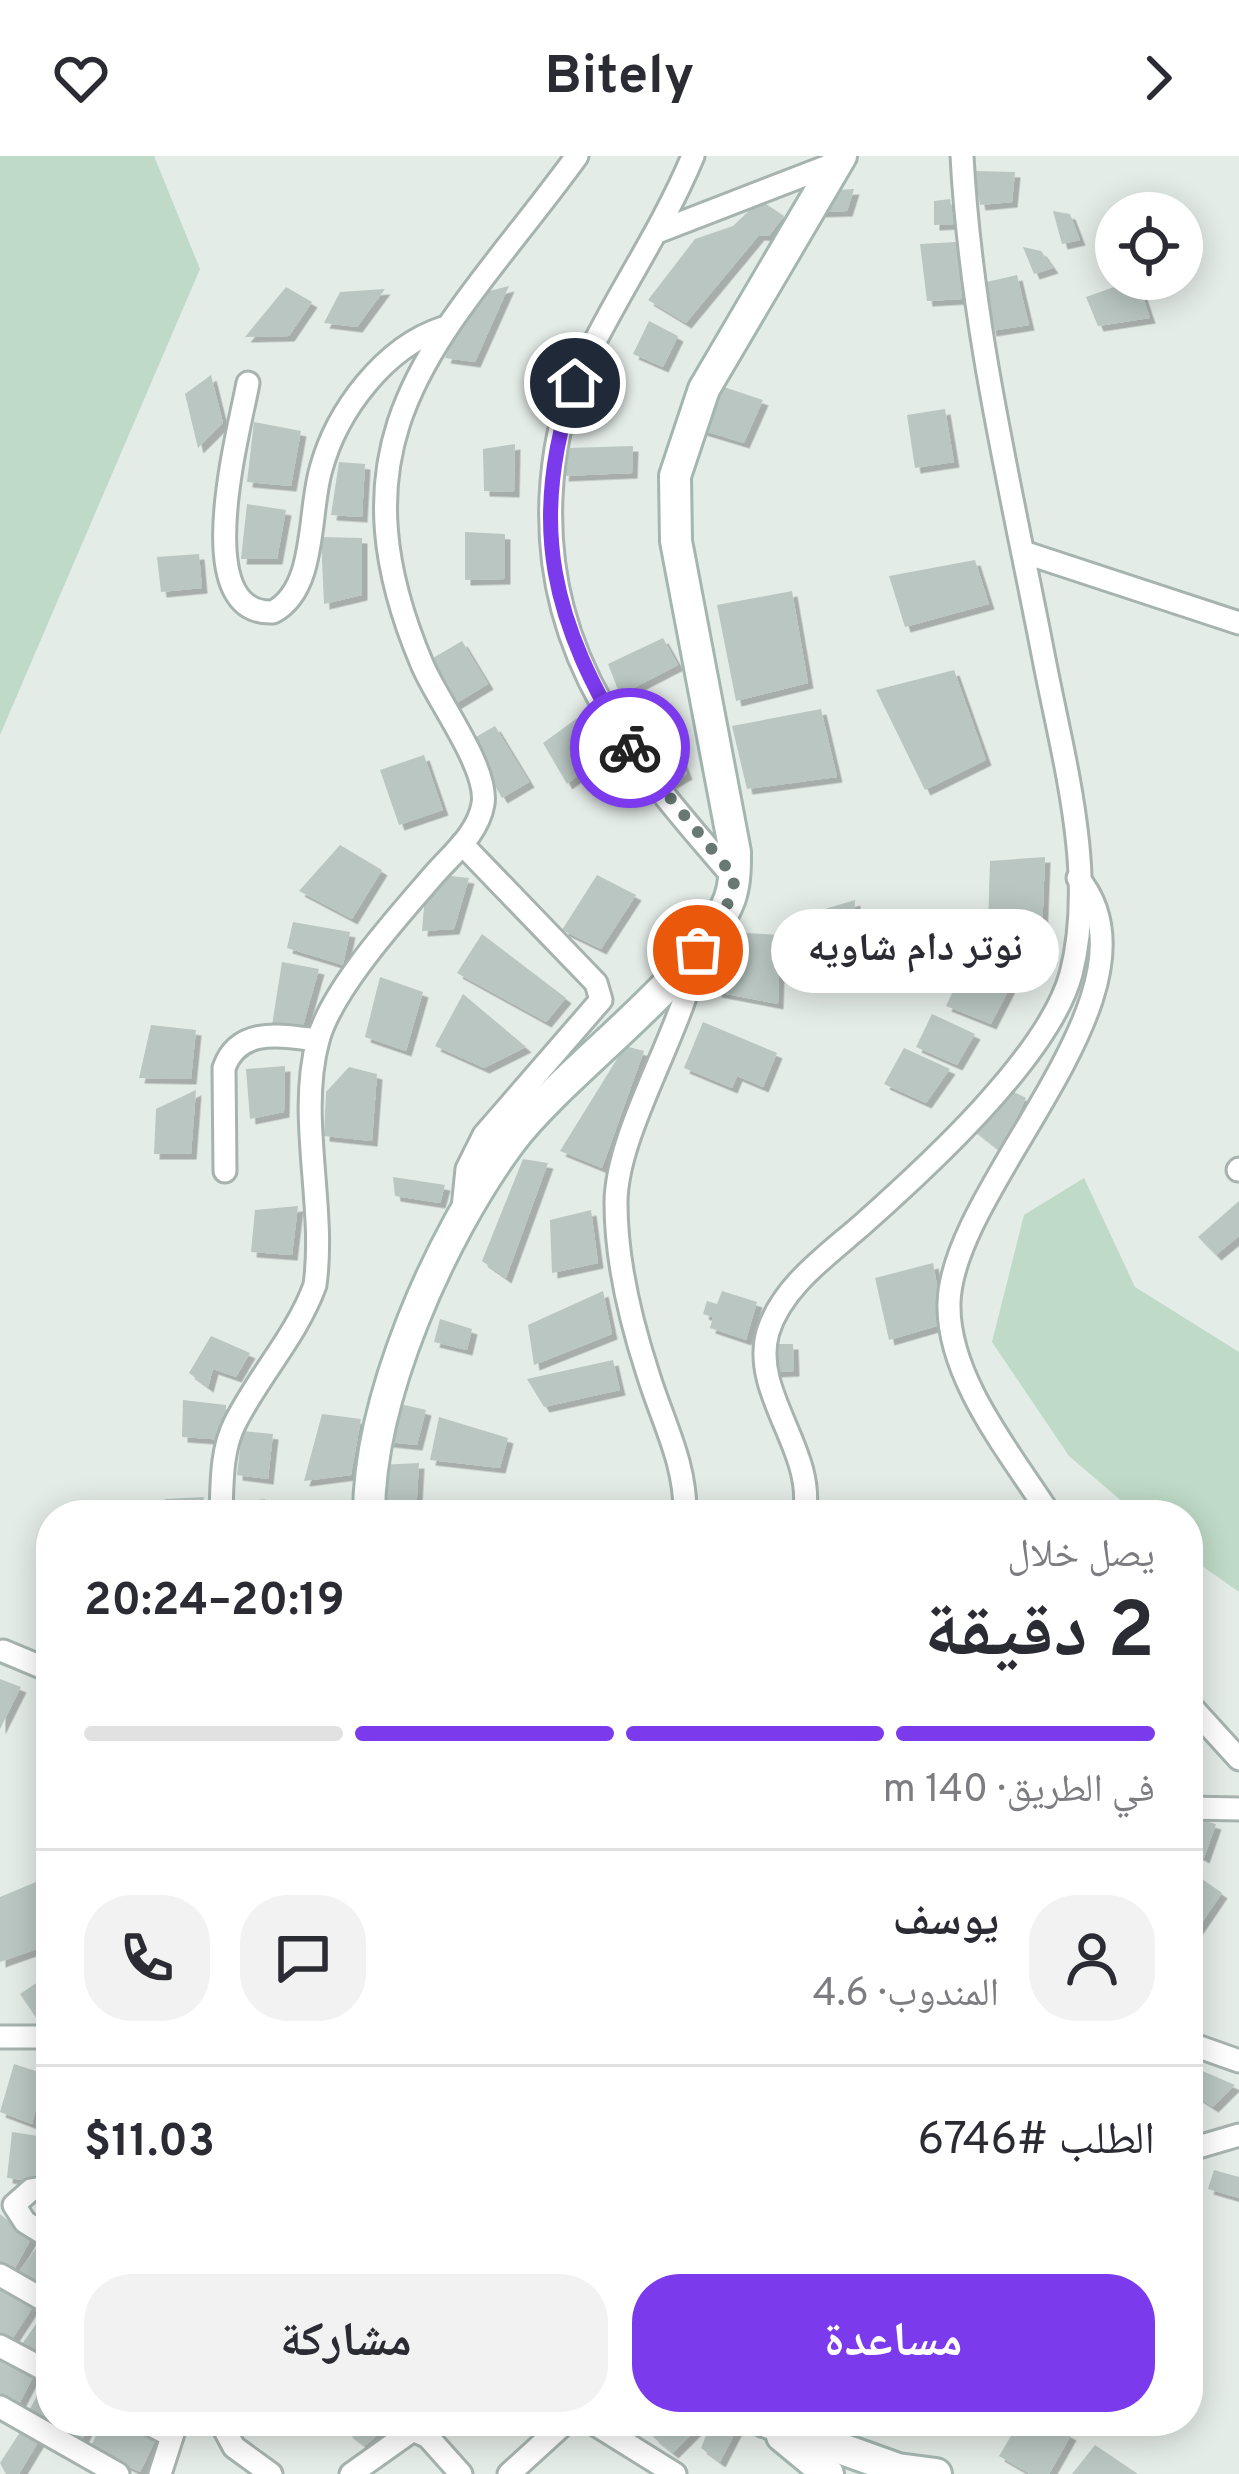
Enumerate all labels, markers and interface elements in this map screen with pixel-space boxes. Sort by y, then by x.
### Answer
text: Bitely [545,44,694,113]
icon: heart [48,45,114,111]
icon: forward [1125,45,1191,111]
map controls [1095,192,1203,300]
button: locate [1095,192,1203,300]
pin [524,332,626,434]
icon: home [542,350,608,416]
courier [570,688,690,808]
icon: bike [597,715,663,781]
pin [647,899,749,1001]
callout: نوتر دام شاويه [770,908,1058,992]
icon: bag [665,917,731,983]
text: نوتر دام شاويه [807,926,1023,975]
text: يصل خلال [1007,1532,1155,1581]
text: 20:19–20:24 [84,1574,345,1631]
text: 2 دقيقة [924,1586,1155,1685]
text: في الطريق · 140 m [883,1767,1155,1816]
text: يوسف [893,1894,999,1951]
button: phone [84,1895,210,2021]
button: chat [240,1895,366,2021]
button: person [1029,1895,1155,2021]
text: المندوب · 4.6 [813,1971,999,2020]
text: الطلب #6746 [918,2113,1155,2170]
text: $11.03 [84,2115,215,2172]
button: مشاركة [84,2274,608,2412]
button: مساعدة [632,2274,1155,2412]

